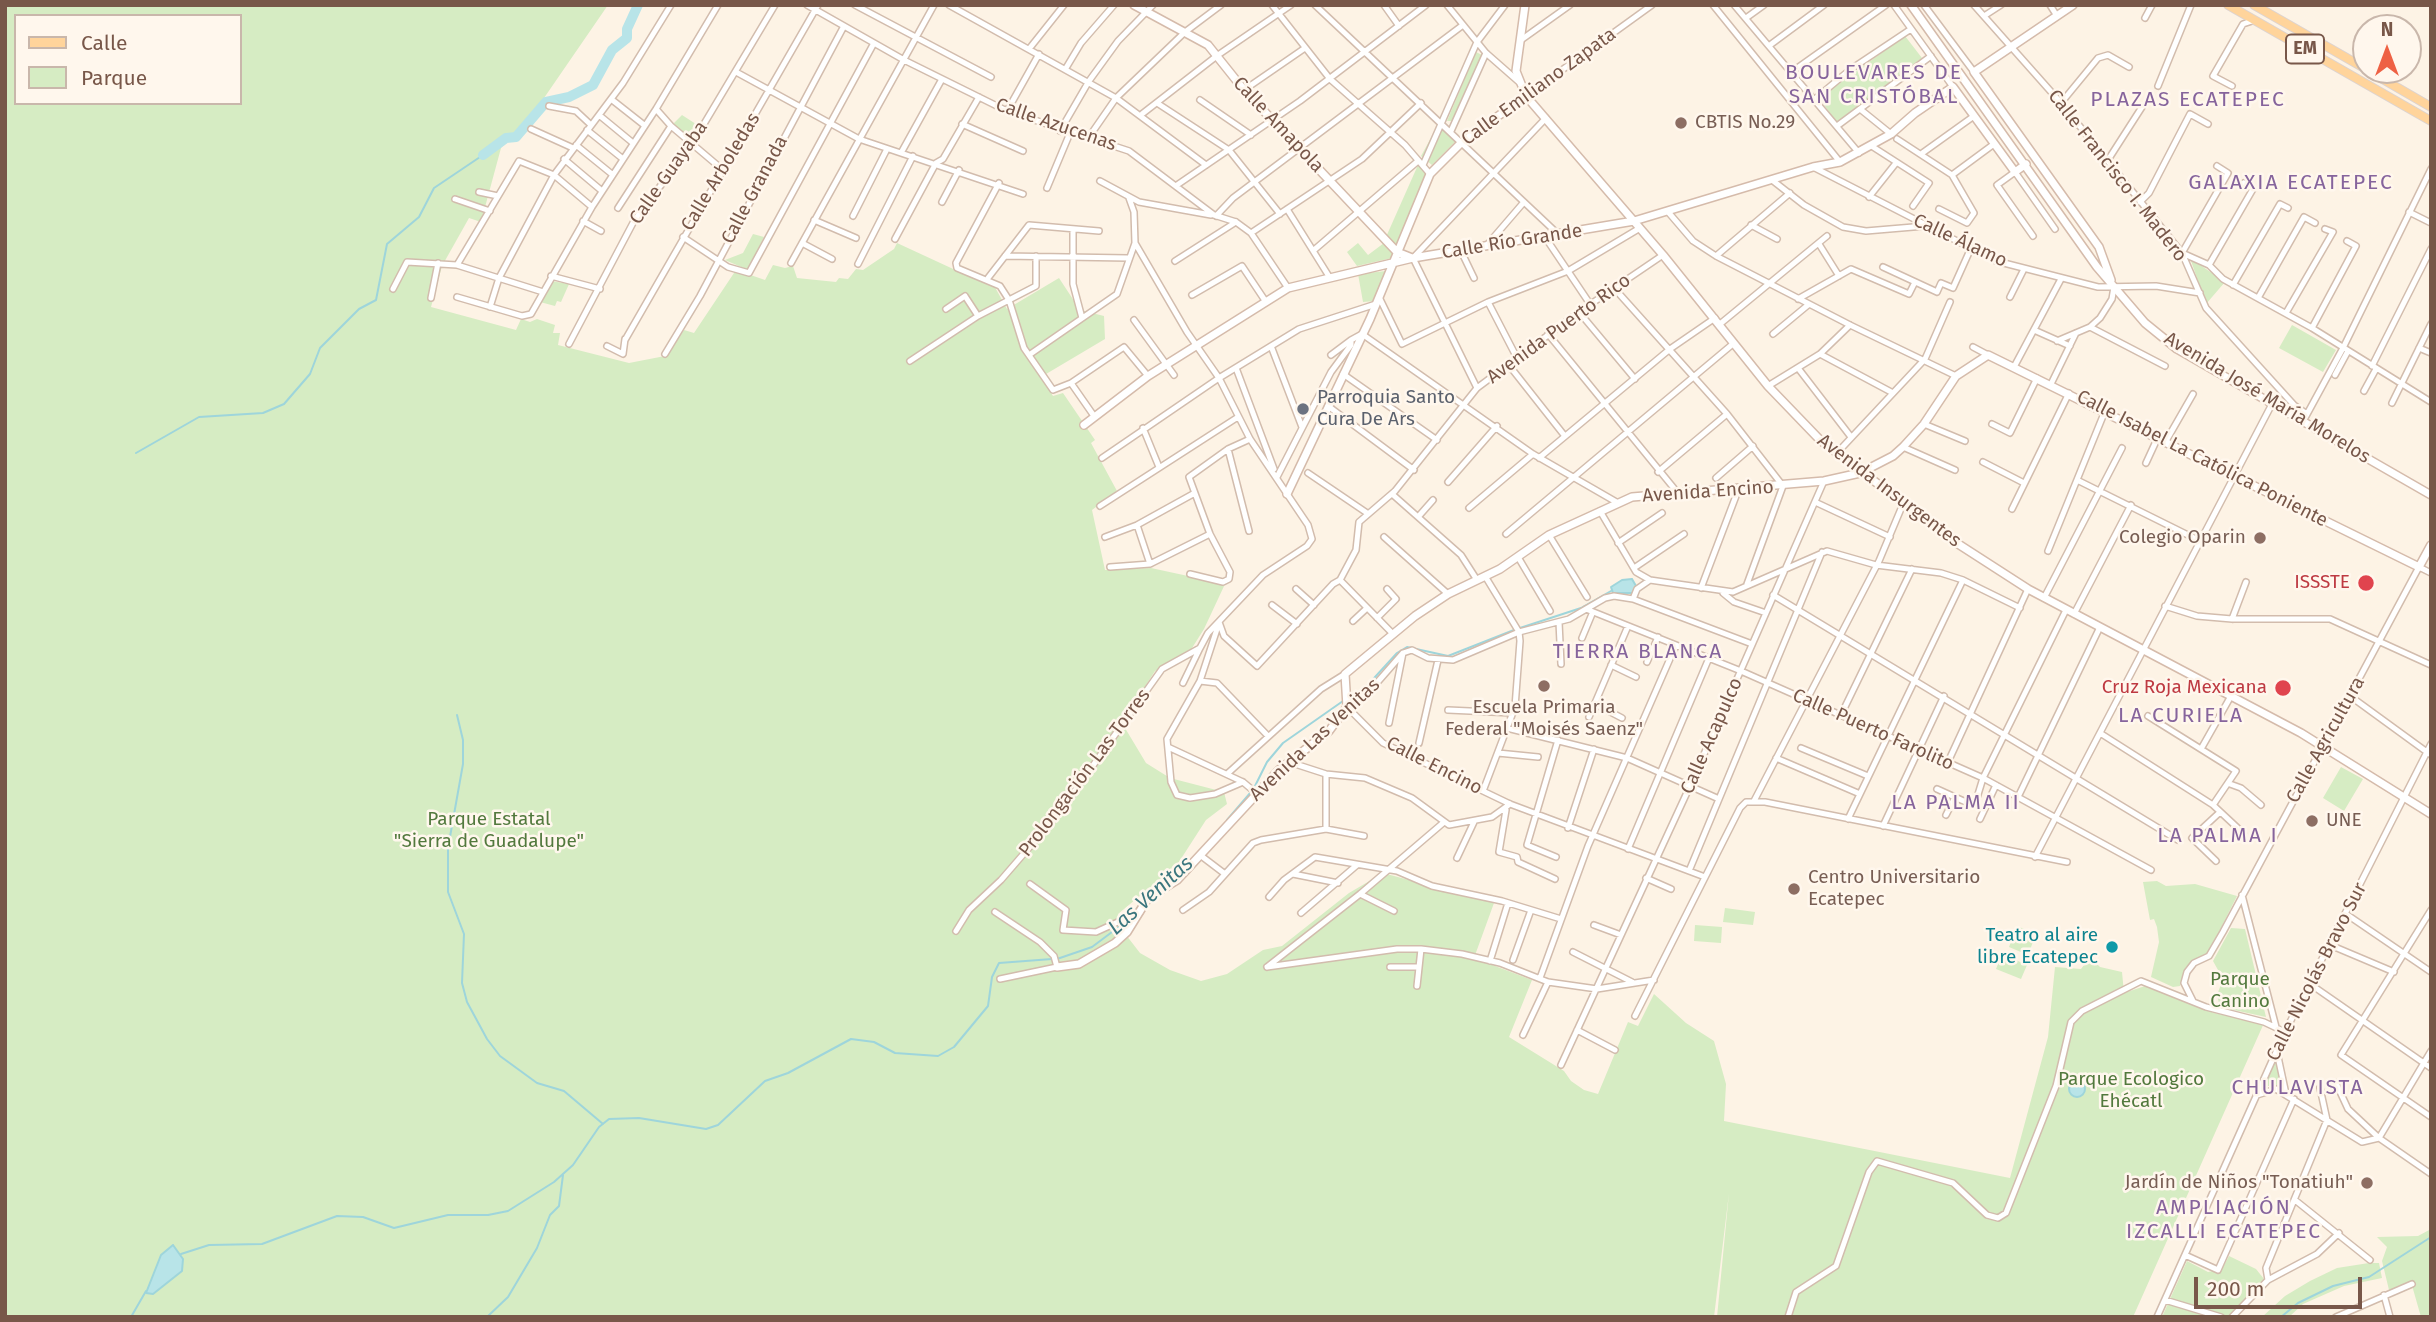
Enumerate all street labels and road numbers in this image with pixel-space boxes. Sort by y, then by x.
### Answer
street label: Calle Emiliano Zapata [1457,23,1621,151]
road number: EM [2286,34,2324,64]
street label: Calle Amapola [1228,72,1328,178]
street label: Calle Francisco I. Madero [2043,86,2191,266]
street label: Calle Azucenas [993,94,1119,156]
street label: Calle Arboledas [677,109,765,235]
street label: Calle Guayaba [625,117,713,229]
street label: Calle Granada [717,132,793,248]
street label: Calle Álamo [1909,209,2011,273]
street label: Calle Río Grande [1440,220,1584,264]
street label: Avenida Puerto Rico [1483,269,1635,389]
street label: Avenida José María Morelos [2160,327,2374,469]
street label: Calle Isabel La Católica Poniente [2073,386,2331,532]
street label: Avenida Insurgentes [1813,429,1965,553]
street label: Avenida Encino [1642,476,1774,508]
street label: Calle Agricultura [2282,673,2370,807]
street label: Avenida Las Venitas [1245,674,1385,806]
street label: Calle Acapulco [1676,674,1748,798]
street label: Calle Puerto Farolito [1789,684,1957,776]
street label: Prolongación Las Torres [1014,685,1156,861]
street label: Calle Encino [1382,732,1486,800]
street label: Calle Nicolás Bravo Sur [2262,879,2372,1065]

